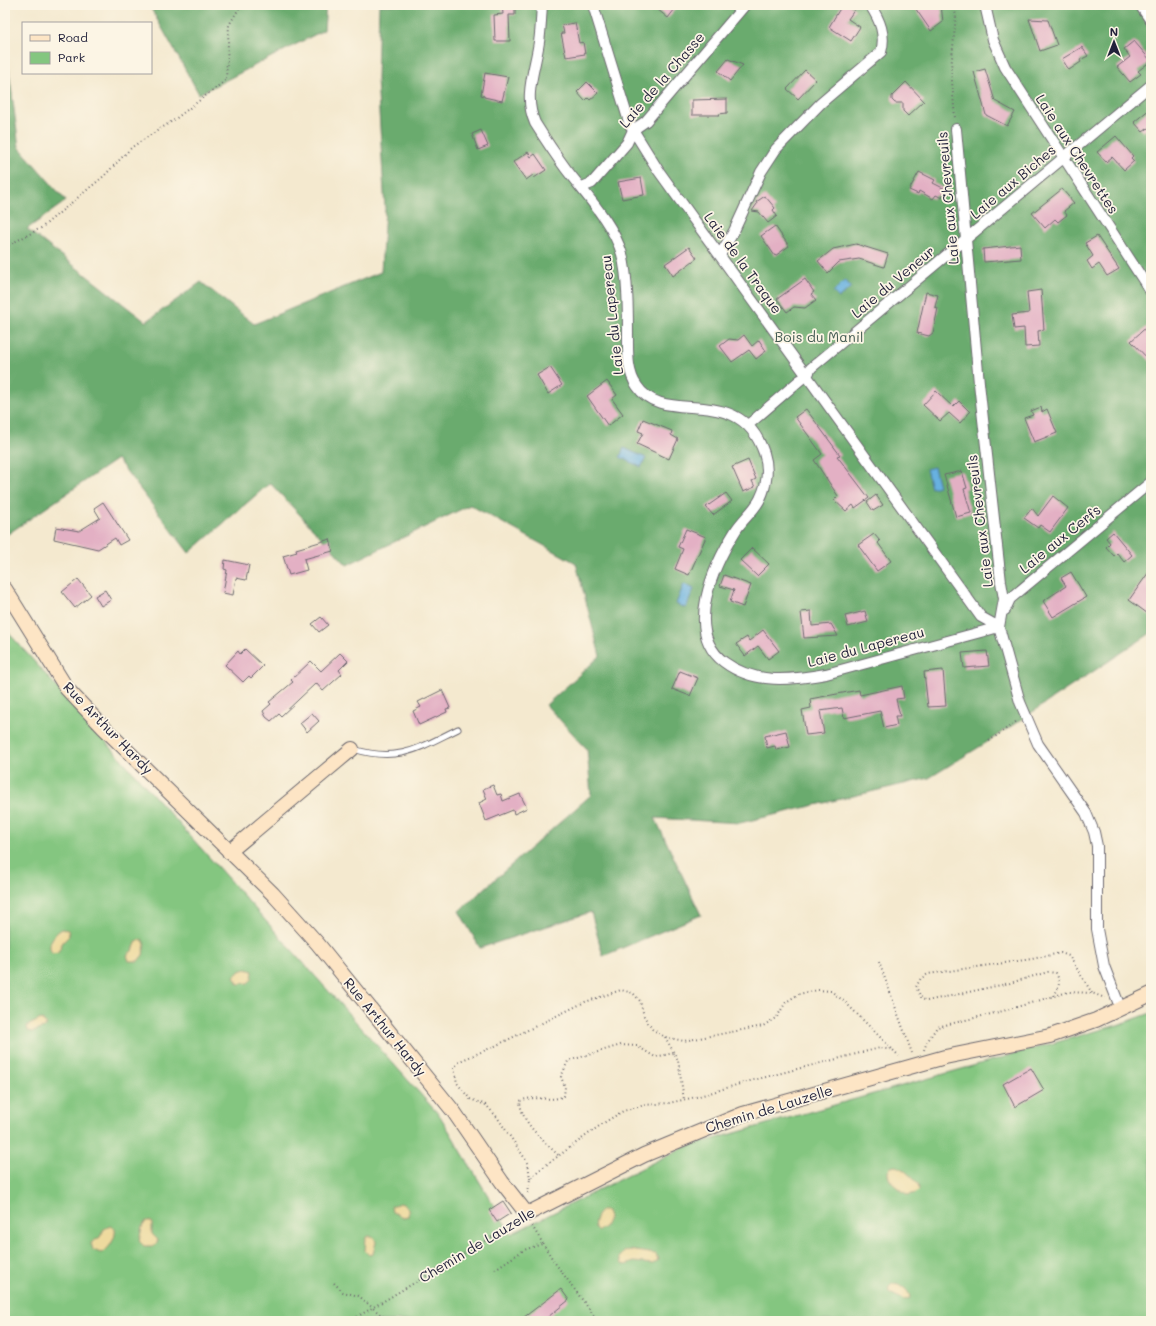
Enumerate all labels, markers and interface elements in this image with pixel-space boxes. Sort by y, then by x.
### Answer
legend [22,22,152,74]
north arrow [1094,22,1134,62]
text: N [1110,24,1118,39]
street label: Laie de la Chasse [615,28,709,132]
text: Road [58,29,88,45]
text: Park [58,49,85,65]
street label: Laie aux Chevrettes [1032,90,1123,217]
street label: Laie aux Chevreuils [932,131,963,265]
street label: Laie aux Biches [966,140,1059,223]
street label: Laie de la Traque [700,208,787,317]
street label: Laie du Veneur [847,241,938,322]
street label: Laie du Lapereau [596,254,627,376]
park label: Bois du Manil [774,327,864,346]
street label: Laie aux Chevreuils [962,454,997,588]
street label: Laie aux Cerfs [1015,500,1104,577]
street label: Laie du Lapereau [805,622,926,671]
street label: Rue Arthur Hardy [59,677,157,778]
street label: Rue Arthur Hardy [340,973,431,1080]
street label: Chemin de Lauzelle [703,1080,835,1137]
street label: Chemin de Lauzelle [415,1202,538,1287]

